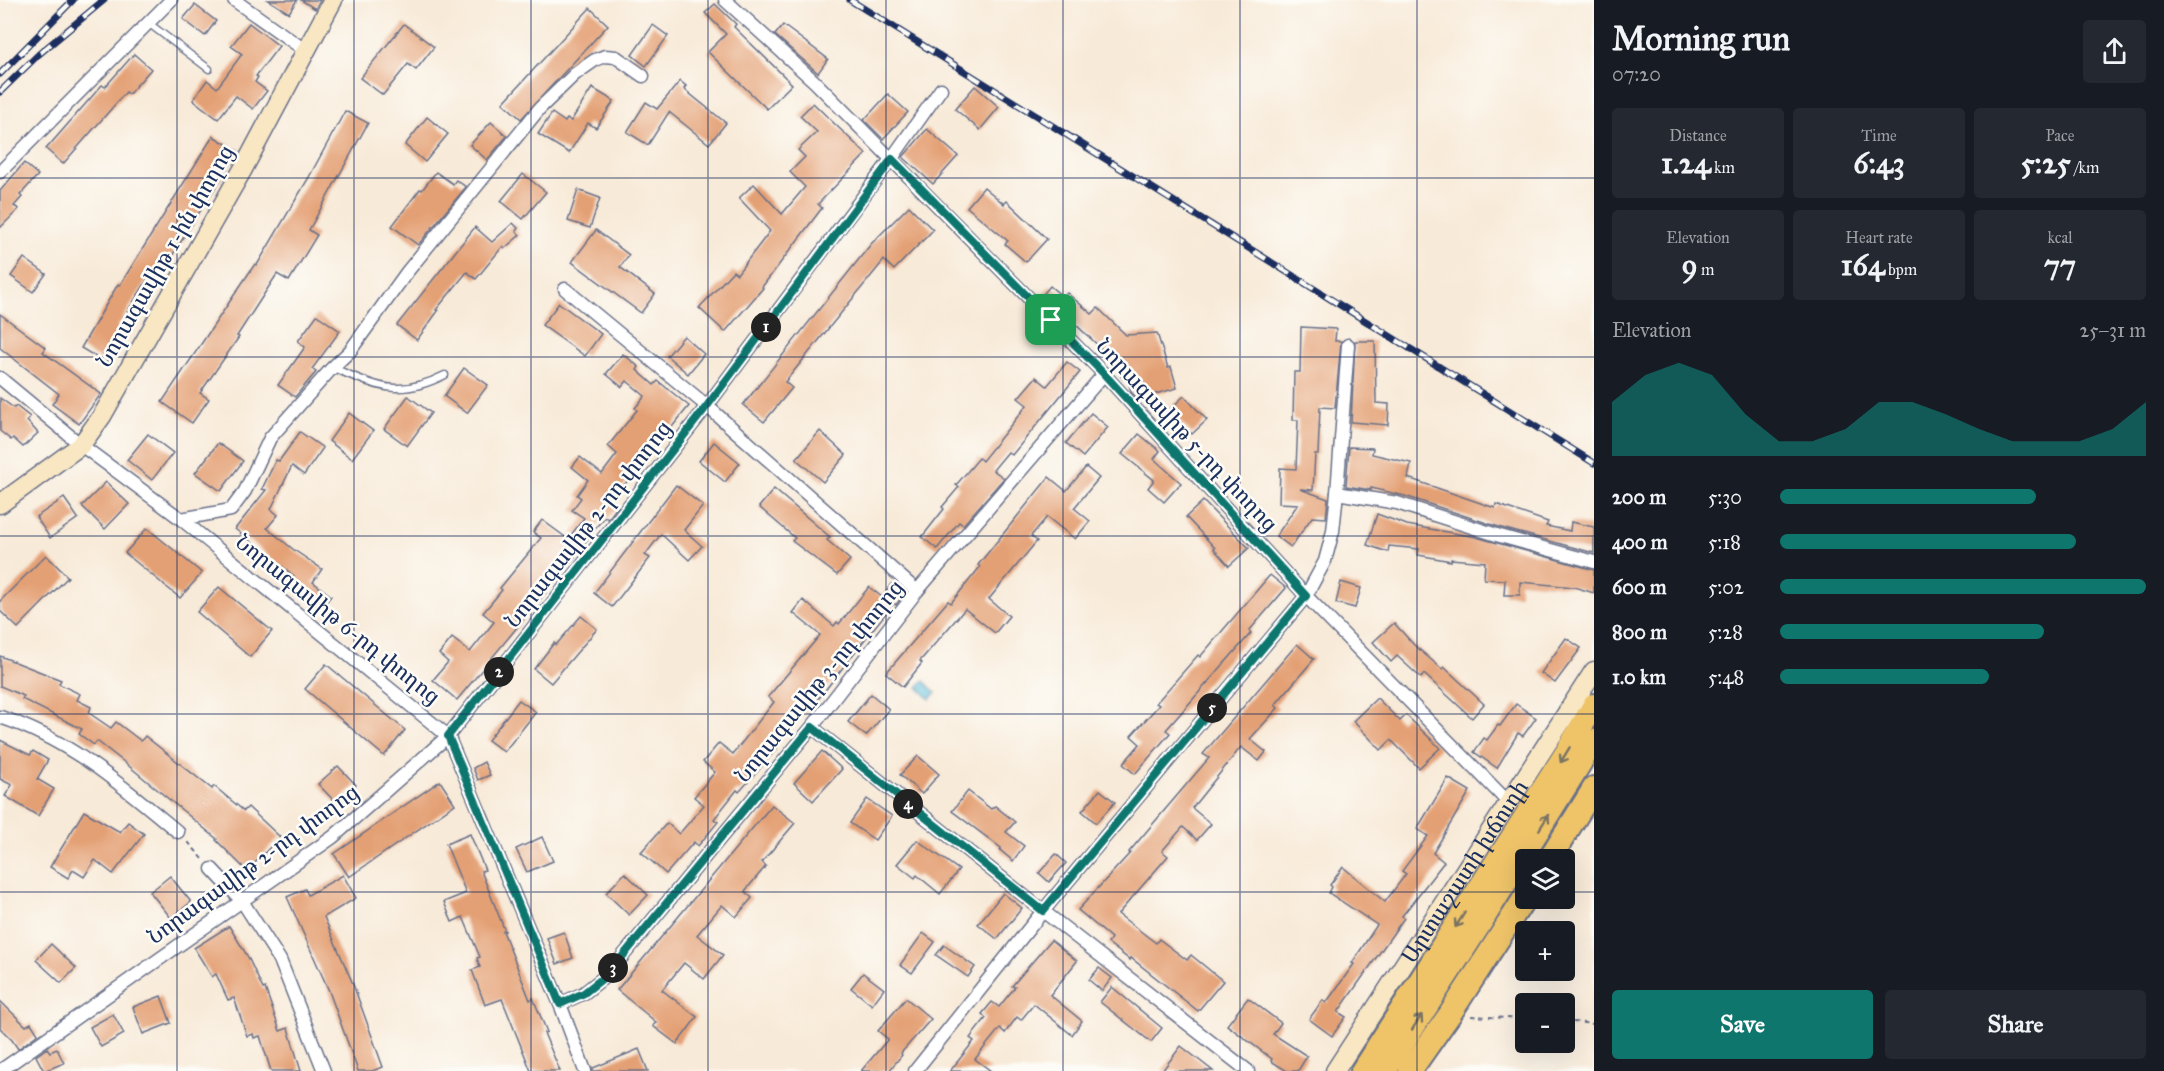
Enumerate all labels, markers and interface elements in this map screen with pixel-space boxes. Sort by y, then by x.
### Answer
text: Morning run [1612,19,1790,59]
button: share [2083,20,2146,83]
text: 07:20 [1612,62,1661,86]
text: Distance [1669,126,1727,145]
text: Time [1861,126,1897,145]
text: Pace [2045,126,2075,145]
street label: Նորագավիթ 1-ին փողոց [90,140,240,372]
text: 1.24 [1661,145,1711,181]
text: 6:43 [1853,145,1905,181]
text: 5:25 [2021,145,2071,181]
text: km [1711,158,1735,177]
text: /km [2071,158,2099,177]
text: Elevation [1666,228,1730,247]
text: Heart rate [1845,228,1913,247]
text: kcal [2047,228,2073,247]
text: 9 [1681,247,1698,283]
text: 164 [1841,247,1885,283]
text: 77 [2044,247,2076,283]
text: m [1698,260,1715,279]
text: bpm [1885,260,1917,279]
pin [1025,294,1076,345]
icon: arrive [1034,303,1067,336]
pin: 1 [751,312,781,342]
text: 1 [763,317,769,336]
text: Elevation [1612,318,1691,342]
text: 25–31 m [2080,318,2146,342]
street label: Նորագավիթ 5-րդ փողոց [1090,333,1284,537]
street label: Նորագավիթ 2-րդ փողոց [499,415,677,633]
text: 200 m [1612,485,1666,509]
text: 5:30 [1708,485,1742,509]
street label: Նորագավիթ 6-րդ փողոց [230,528,446,710]
text: 400 m [1612,530,1668,554]
text: 5:18 [1708,530,1741,554]
street label: Նորագավիթ 3-րդ փողոց [729,574,909,788]
text: 600 m [1612,575,1667,599]
text: 5:02 [1708,575,1744,599]
text: 800 m [1612,620,1667,644]
text: 5:28 [1708,620,1743,644]
pin: 2 [484,657,514,687]
text: 2 [495,662,503,681]
text: 1.0 km [1612,665,1666,689]
text: 5:48 [1708,665,1744,689]
pin: 5 [1197,693,1227,723]
text: 5 [1208,698,1216,717]
one-way arrow [1558,746,1570,763]
street label: Արտաշատի խճուղի [1395,775,1533,968]
street label: Նորագավիթ 2-րդ փողոց [142,778,364,950]
pin: 4 [893,789,923,819]
text: 4 [904,794,912,813]
one-way arrow [1538,814,1550,831]
map controls [1515,849,1575,1053]
button: layers [1515,849,1575,909]
one-way arrow [1454,911,1466,928]
button: + [1515,921,1575,981]
pin: 3 [598,953,628,983]
text: 3 [610,958,616,977]
button: Save [1612,990,1873,1059]
button: Share [1885,990,2146,1059]
button: − [1515,993,1575,1053]
one-way arrow [1411,1014,1423,1031]

